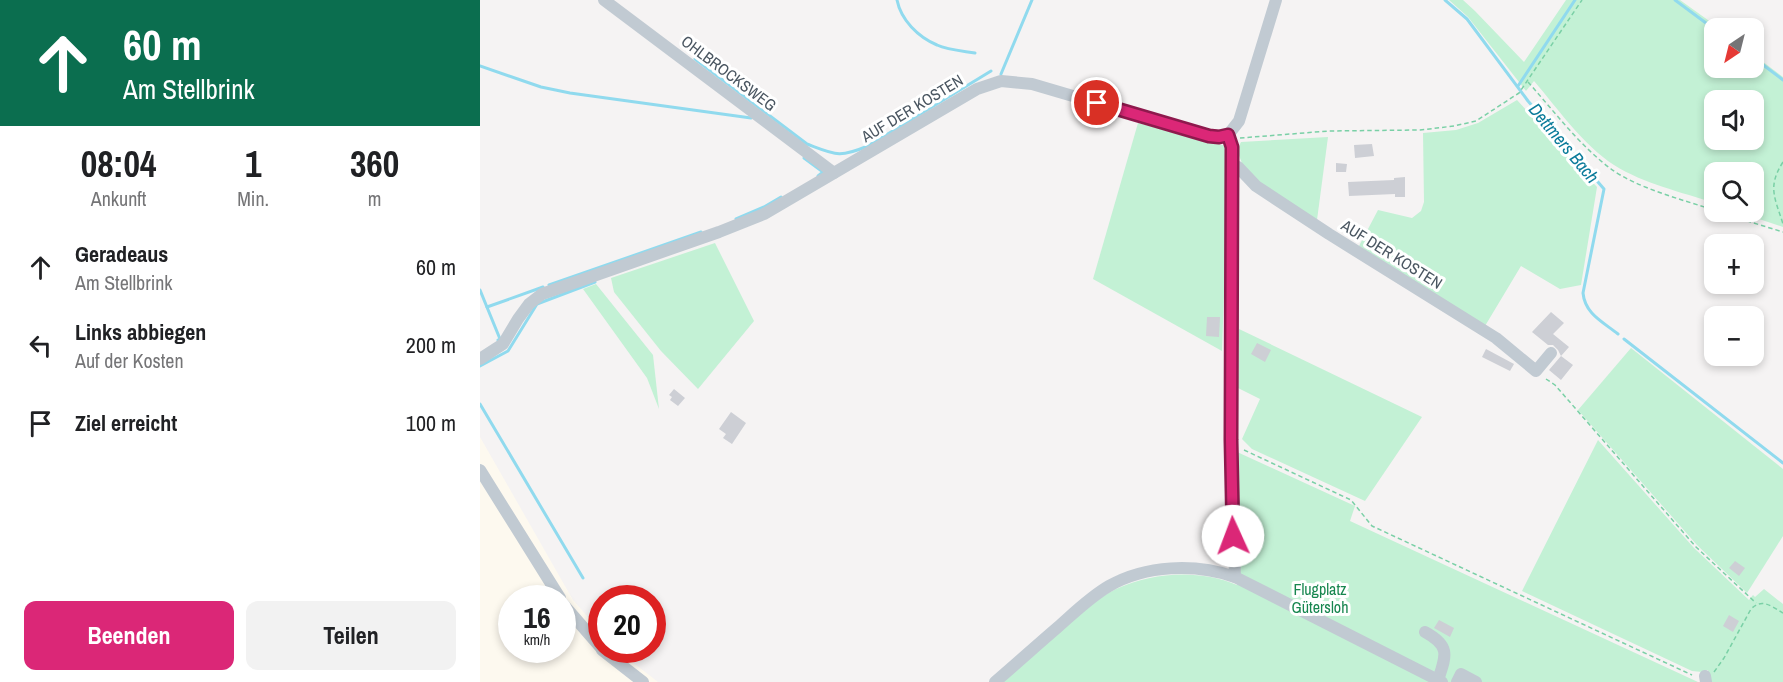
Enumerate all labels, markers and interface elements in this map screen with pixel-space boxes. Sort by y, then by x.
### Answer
text: 60 m [123,17,202,73]
north arrow [1704,18,1764,78]
map controls [1704,18,1764,366]
icon: ahead [24,24,102,102]
street label: OHLBROCKSWEG [677,30,781,116]
street label: AUF DER KOSTEN [856,69,967,148]
text: Am Stellbrink [123,71,255,107]
pin [1071,77,1122,128]
icon: arrive [1080,86,1113,119]
button: sound [1704,90,1764,150]
water label: Dettmers Bach [1523,98,1605,188]
text: 08:04 [81,140,156,188]
text: 1 [245,140,261,188]
text: 360 [350,140,399,188]
button: search [1704,162,1764,222]
text: Ankunft [91,185,146,212]
text: Min. [237,185,269,212]
text: m [368,185,381,212]
street label: AUF DER KOSTEN [1336,214,1447,294]
button: + [1704,234,1764,294]
text: Geradeaus [75,239,168,269]
icon: ahead [24,251,57,284]
text: 60 m [416,252,456,282]
text: Am Stellbrink [75,269,173,296]
button: − [1704,306,1764,366]
text: Links abbiegen [75,317,206,347]
icon: left [24,329,57,362]
text: 200 m [406,330,456,360]
text: Auf der Kosten [75,347,184,374]
icon: arrive [24,407,57,440]
text: Ziel erreicht [75,408,177,438]
text: 100 m [406,408,456,438]
position arrow [1201,504,1265,568]
park label: Flugplatz Gütersloh [1292,578,1348,618]
speed limit sign: 20 [588,585,666,663]
text: 16 [523,597,551,637]
button: Beenden [24,601,234,670]
button: Teilen [246,601,456,670]
text: km/h [524,629,550,650]

